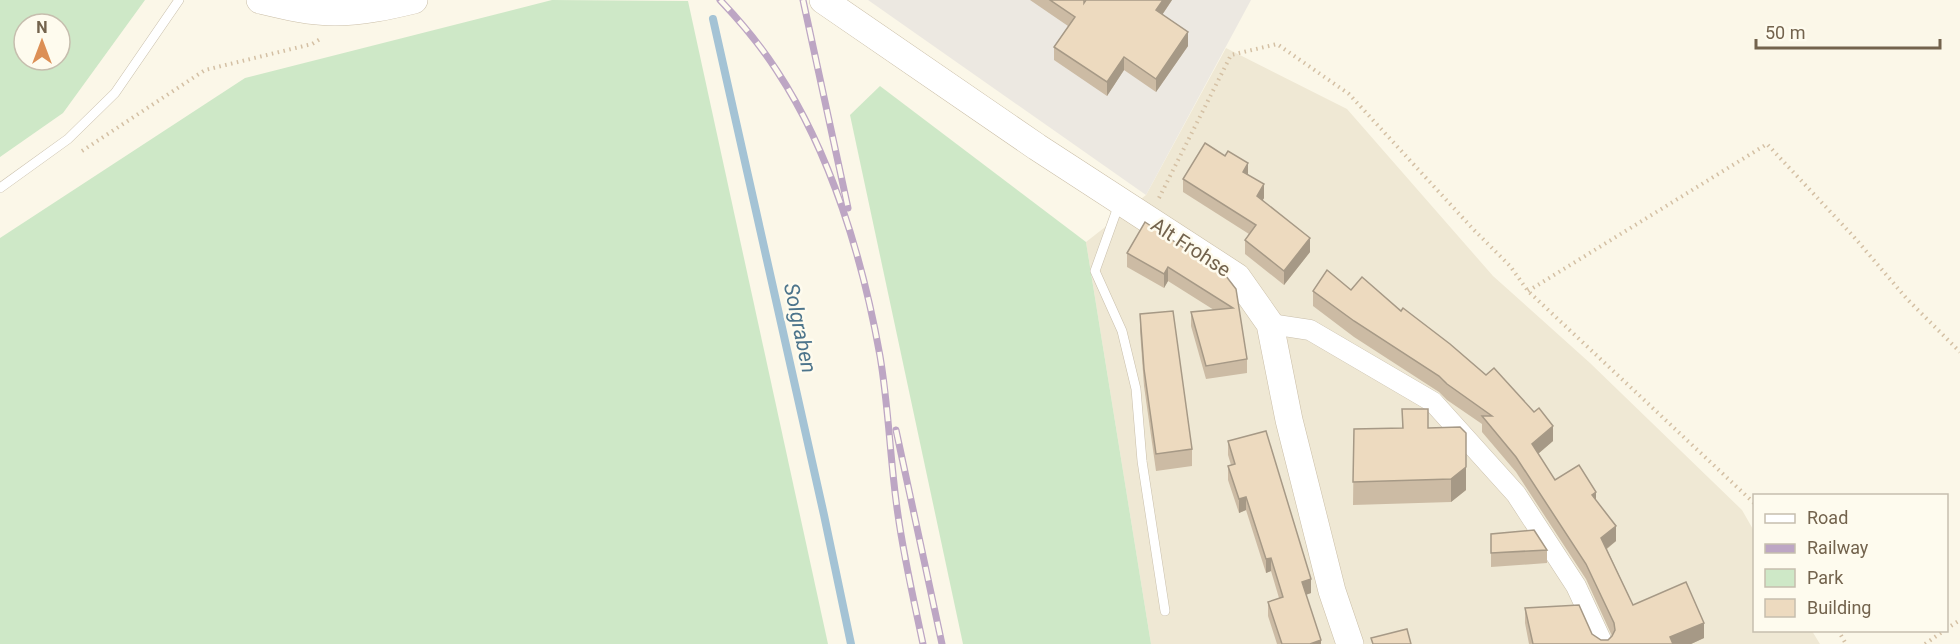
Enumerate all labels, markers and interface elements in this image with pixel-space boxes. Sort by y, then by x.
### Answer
north arrow [12,12,72,72]
scale bar [1756,12,1940,50]
text: N [36,18,48,37]
text: 50 m [1765,22,1805,43]
street label: Alt Frohse [1147,212,1235,282]
water label: Solgraben [779,281,821,375]
legend [1753,494,1948,632]
text: Road [1807,507,1848,528]
text: Railway [1807,537,1869,558]
text: Park [1807,567,1844,588]
text: Building [1807,597,1871,618]

